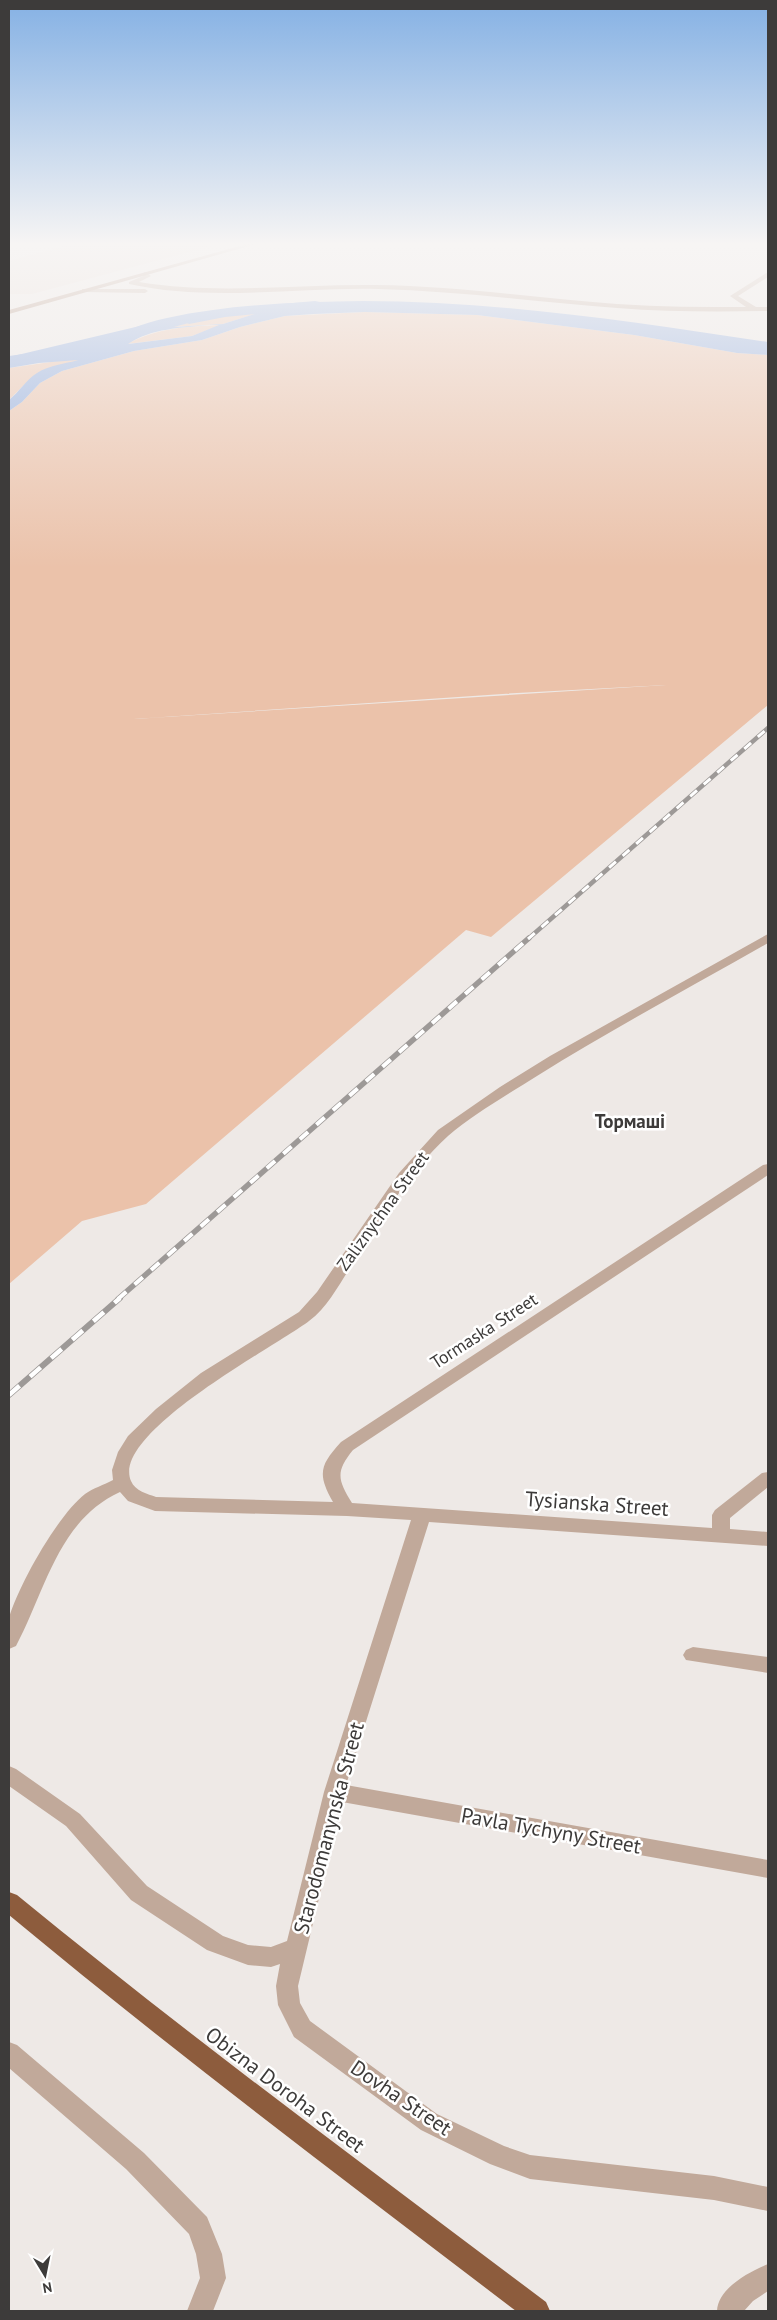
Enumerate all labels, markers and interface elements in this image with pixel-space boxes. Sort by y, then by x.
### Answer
district label: Тормаші [595,1109,665,1133]
street label: Zaliznychna Street [332,1146,434,1275]
street label: Tormaska Street [426,1287,542,1374]
street label: Tysianska Street [524,1485,670,1522]
street label: Starodomanynska Street [287,1719,370,1937]
street label: Pavla Tychyny Street [459,1801,643,1860]
street label: Obizna Doroha Street [200,2021,370,2158]
street label: Dovha Street [346,2054,457,2141]
north arrow [20,2250,70,2300]
text: N [41,2278,53,2297]

